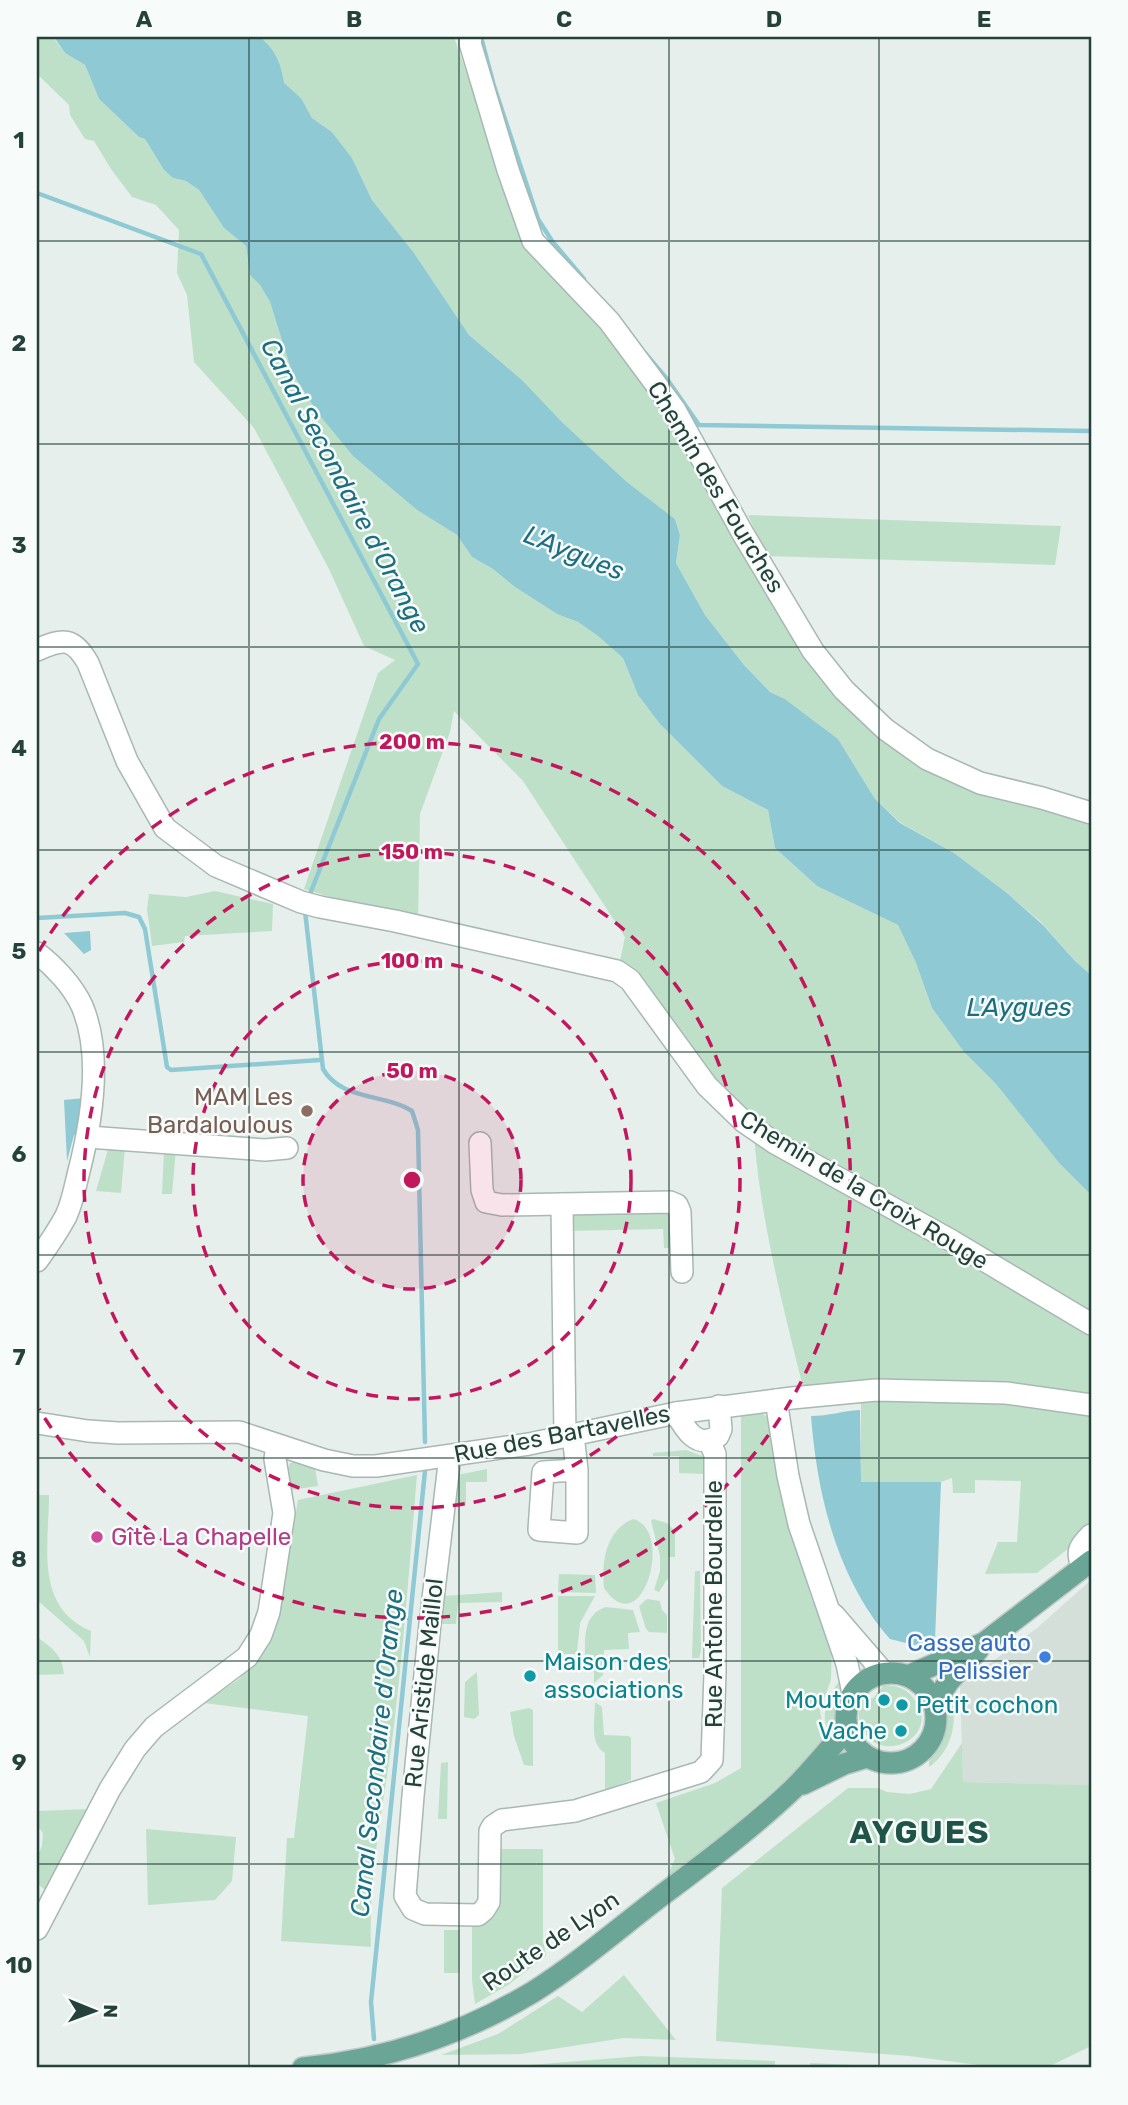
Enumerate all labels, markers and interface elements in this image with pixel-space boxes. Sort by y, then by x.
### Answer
text: A [136,5,153,33]
text: B [346,5,362,33]
text: C [556,5,572,33]
text: D [766,5,782,33]
text: E [977,5,991,33]
text: 1 [13,126,25,154]
text: 2 [12,329,26,357]
water label: Canal Secondaire d'Orange [254,333,436,639]
street label: Chemin des Fourches [642,376,790,598]
water label: L'Aygues [519,519,629,587]
text: 3 [11,531,27,559]
text: 200 m [379,729,445,754]
text: 4 [11,734,27,762]
text: 150 m [381,839,443,864]
text: 5 [12,937,27,965]
text: 100 m [381,948,443,973]
water label: L'Aygues [966,992,1072,1023]
text: 50 m [386,1058,438,1083]
place label: MAM Les Bardaloulous [147,1083,293,1139]
marker: MAM Les Bardaloulous [299,1103,315,1119]
street label: Chemin de la Croix Rouge [735,1105,993,1275]
text: 6 [12,1140,27,1168]
centre of rings [400,1168,424,1192]
text: 7 [12,1343,26,1371]
street label: Rue des Bartavelles [451,1399,673,1469]
street label: Rue Antoine Bourdelle [700,1480,728,1728]
place label: Gîte La Chapelle [111,1523,291,1551]
marker: Gîte La Chapelle [89,1529,105,1545]
text: 8 [11,1545,27,1573]
street label: Rue Aristide Maillol [399,1577,449,1789]
water label: Canal Secondaire d'Orange [344,1587,410,1918]
place label: Casse auto Pelissier [907,1629,1031,1685]
place label: Maison des associations [544,1648,683,1704]
marker: Casse auto Pelissier [1037,1649,1053,1665]
marker: Maison des associations [522,1668,538,1684]
place label: Mouton [785,1686,870,1714]
place label: Petit cochon [916,1691,1058,1719]
marker: Mouton [876,1692,892,1708]
marker: Petit cochon [894,1697,910,1713]
place label: Vache [818,1717,887,1745]
marker: Vache [893,1723,909,1739]
text: 9 [12,1748,26,1776]
district label: AYGUES [849,1813,991,1851]
street label: Route de Lyon [477,1885,625,1997]
text: 10 [5,1951,33,1979]
north arrow [60,1976,130,2046]
text: N [99,2004,122,2018]

